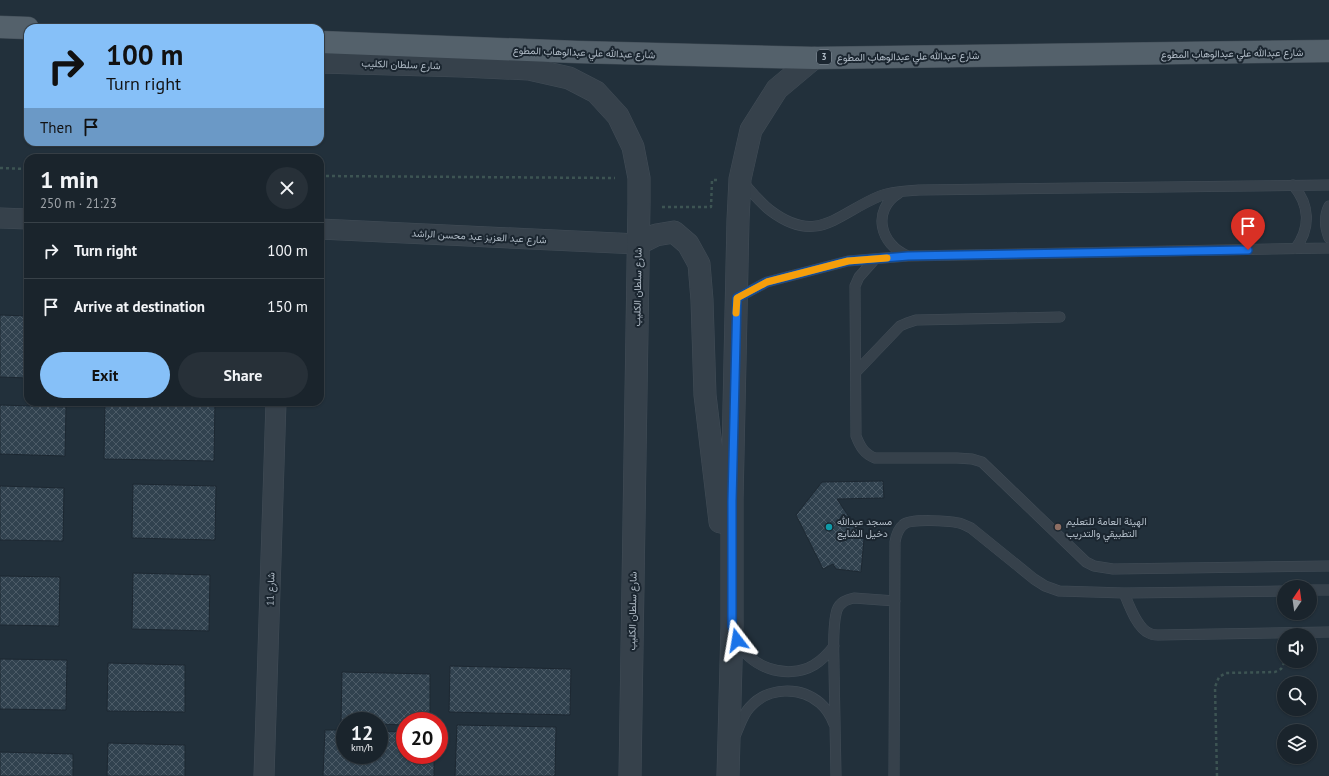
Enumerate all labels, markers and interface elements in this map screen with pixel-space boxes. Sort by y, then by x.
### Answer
text: 100 m [106,36,183,73]
icon: right [40,40,92,92]
street label: شارع عبدالله علي عبدالوهاب المطوع [512,44,656,63]
street label: شارع عبدالله علي عبدالوهاب المطوع [1161,46,1304,63]
street label: شارع عبدالله علي عبدالوهاب المطوع [837,49,980,66]
road number: 3 [817,50,831,64]
street label: شارع سلطان الكليب [361,57,441,72]
text: Turn right [106,72,181,95]
icon: arrive [80,116,102,138]
text: Then [40,118,72,137]
text: 1 min [40,164,99,195]
button: close [266,167,308,209]
text: 250 m · 21:23 [40,195,117,212]
pin [1231,209,1265,250]
icon: arrive [1237,215,1259,237]
street label: شارع عبد العزيز عبد محسن الراشد [411,226,547,247]
icon: right [40,240,62,262]
text: Turn right [74,241,137,260]
text: 100 m [267,241,308,260]
street label: شارع سلطان الكليب [630,247,645,327]
icon: arrive [40,296,62,318]
text: Arrive at destination [74,297,205,316]
text: 150 m [267,297,308,316]
button: Exit [40,352,170,398]
button: Share [178,352,308,398]
place label: مسجد عبدالله دخيل الشايع [837,515,892,540]
place label: الهيئة العامة للتعليم التطبيقي والتدريب [1066,515,1147,542]
marker: مسجد عبدالله دخيل الشايع [824,522,834,532]
marker: الهيئة العامة للتعليم التطبيقي والتدريب [1053,522,1063,532]
street label: شارع سلطان الكليب [625,571,640,651]
street label: شارع 11 [263,572,278,606]
north arrow [1277,580,1317,620]
map controls [1277,580,1317,764]
position arrow [716,619,758,661]
button: sound [1277,628,1317,668]
button: search [1277,676,1317,716]
speed limit sign: 20 [396,712,448,764]
text: 12 [351,720,373,746]
button: layers [1277,724,1317,764]
text: km/h [351,741,373,754]

